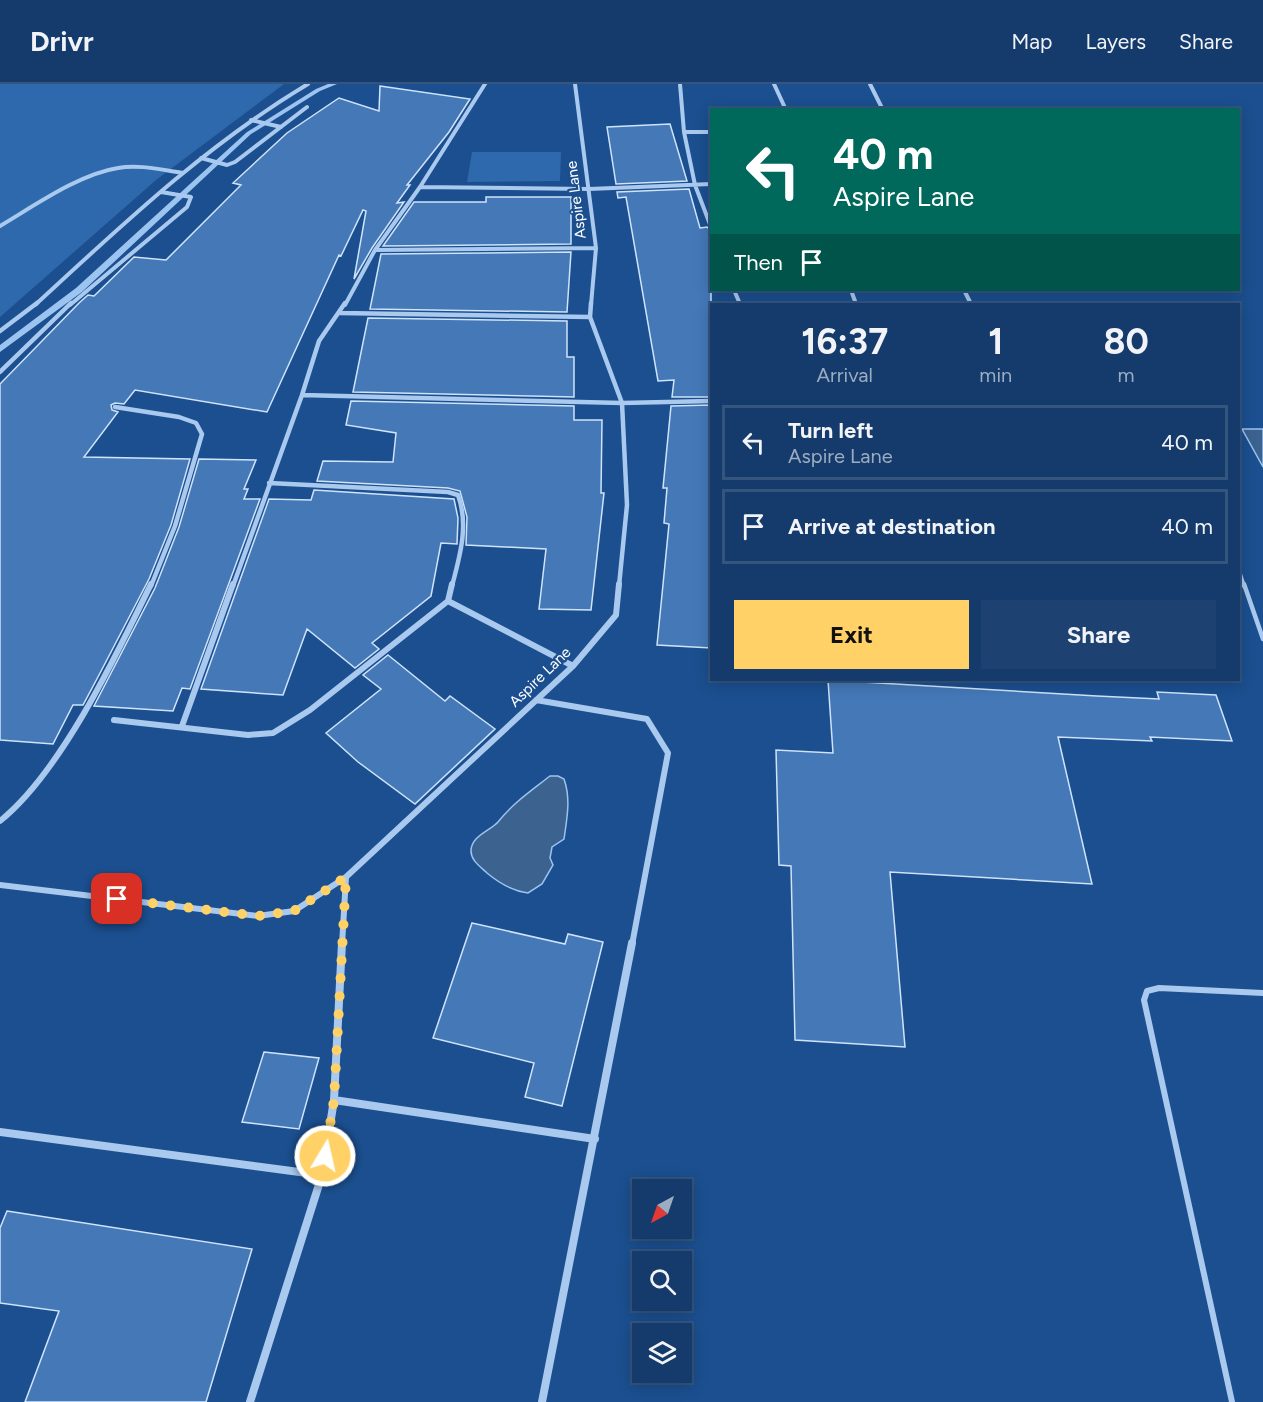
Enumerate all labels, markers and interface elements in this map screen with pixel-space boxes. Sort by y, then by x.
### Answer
text: Drivr [30,24,94,58]
text: Map [1012,29,1052,54]
text: Layers [1085,29,1146,54]
text: Share [1179,29,1233,54]
text: 40 m [833,129,933,180]
icon: left [734,132,812,210]
street label: Aspire Lane [562,160,590,240]
text: Aspire Lane [833,180,974,213]
icon: arrive [795,246,828,279]
text: Then [734,249,783,276]
text: 16:37 [801,320,888,363]
text: 1 [988,320,1003,363]
text: 80 [1103,320,1149,363]
text: Arrival [816,363,873,387]
text: min [979,363,1012,387]
text: m [1118,363,1135,387]
text: Turn left [788,417,874,444]
icon: left [737,426,770,459]
text: 40 m [1161,429,1213,456]
text: Aspire Lane [788,444,893,468]
icon: arrive [737,510,770,543]
text: Arrive at destination [788,513,996,540]
text: 40 m [1161,513,1213,540]
button: Exit [734,600,969,669]
button: Share [981,600,1216,669]
street label: Aspire Lane [506,643,574,711]
pin [91,873,142,924]
icon: arrive [100,882,133,915]
position arrow [293,1124,357,1188]
north arrow [632,1179,692,1239]
map controls [632,1179,692,1383]
button: search [632,1251,692,1311]
button: layers [632,1323,692,1383]

